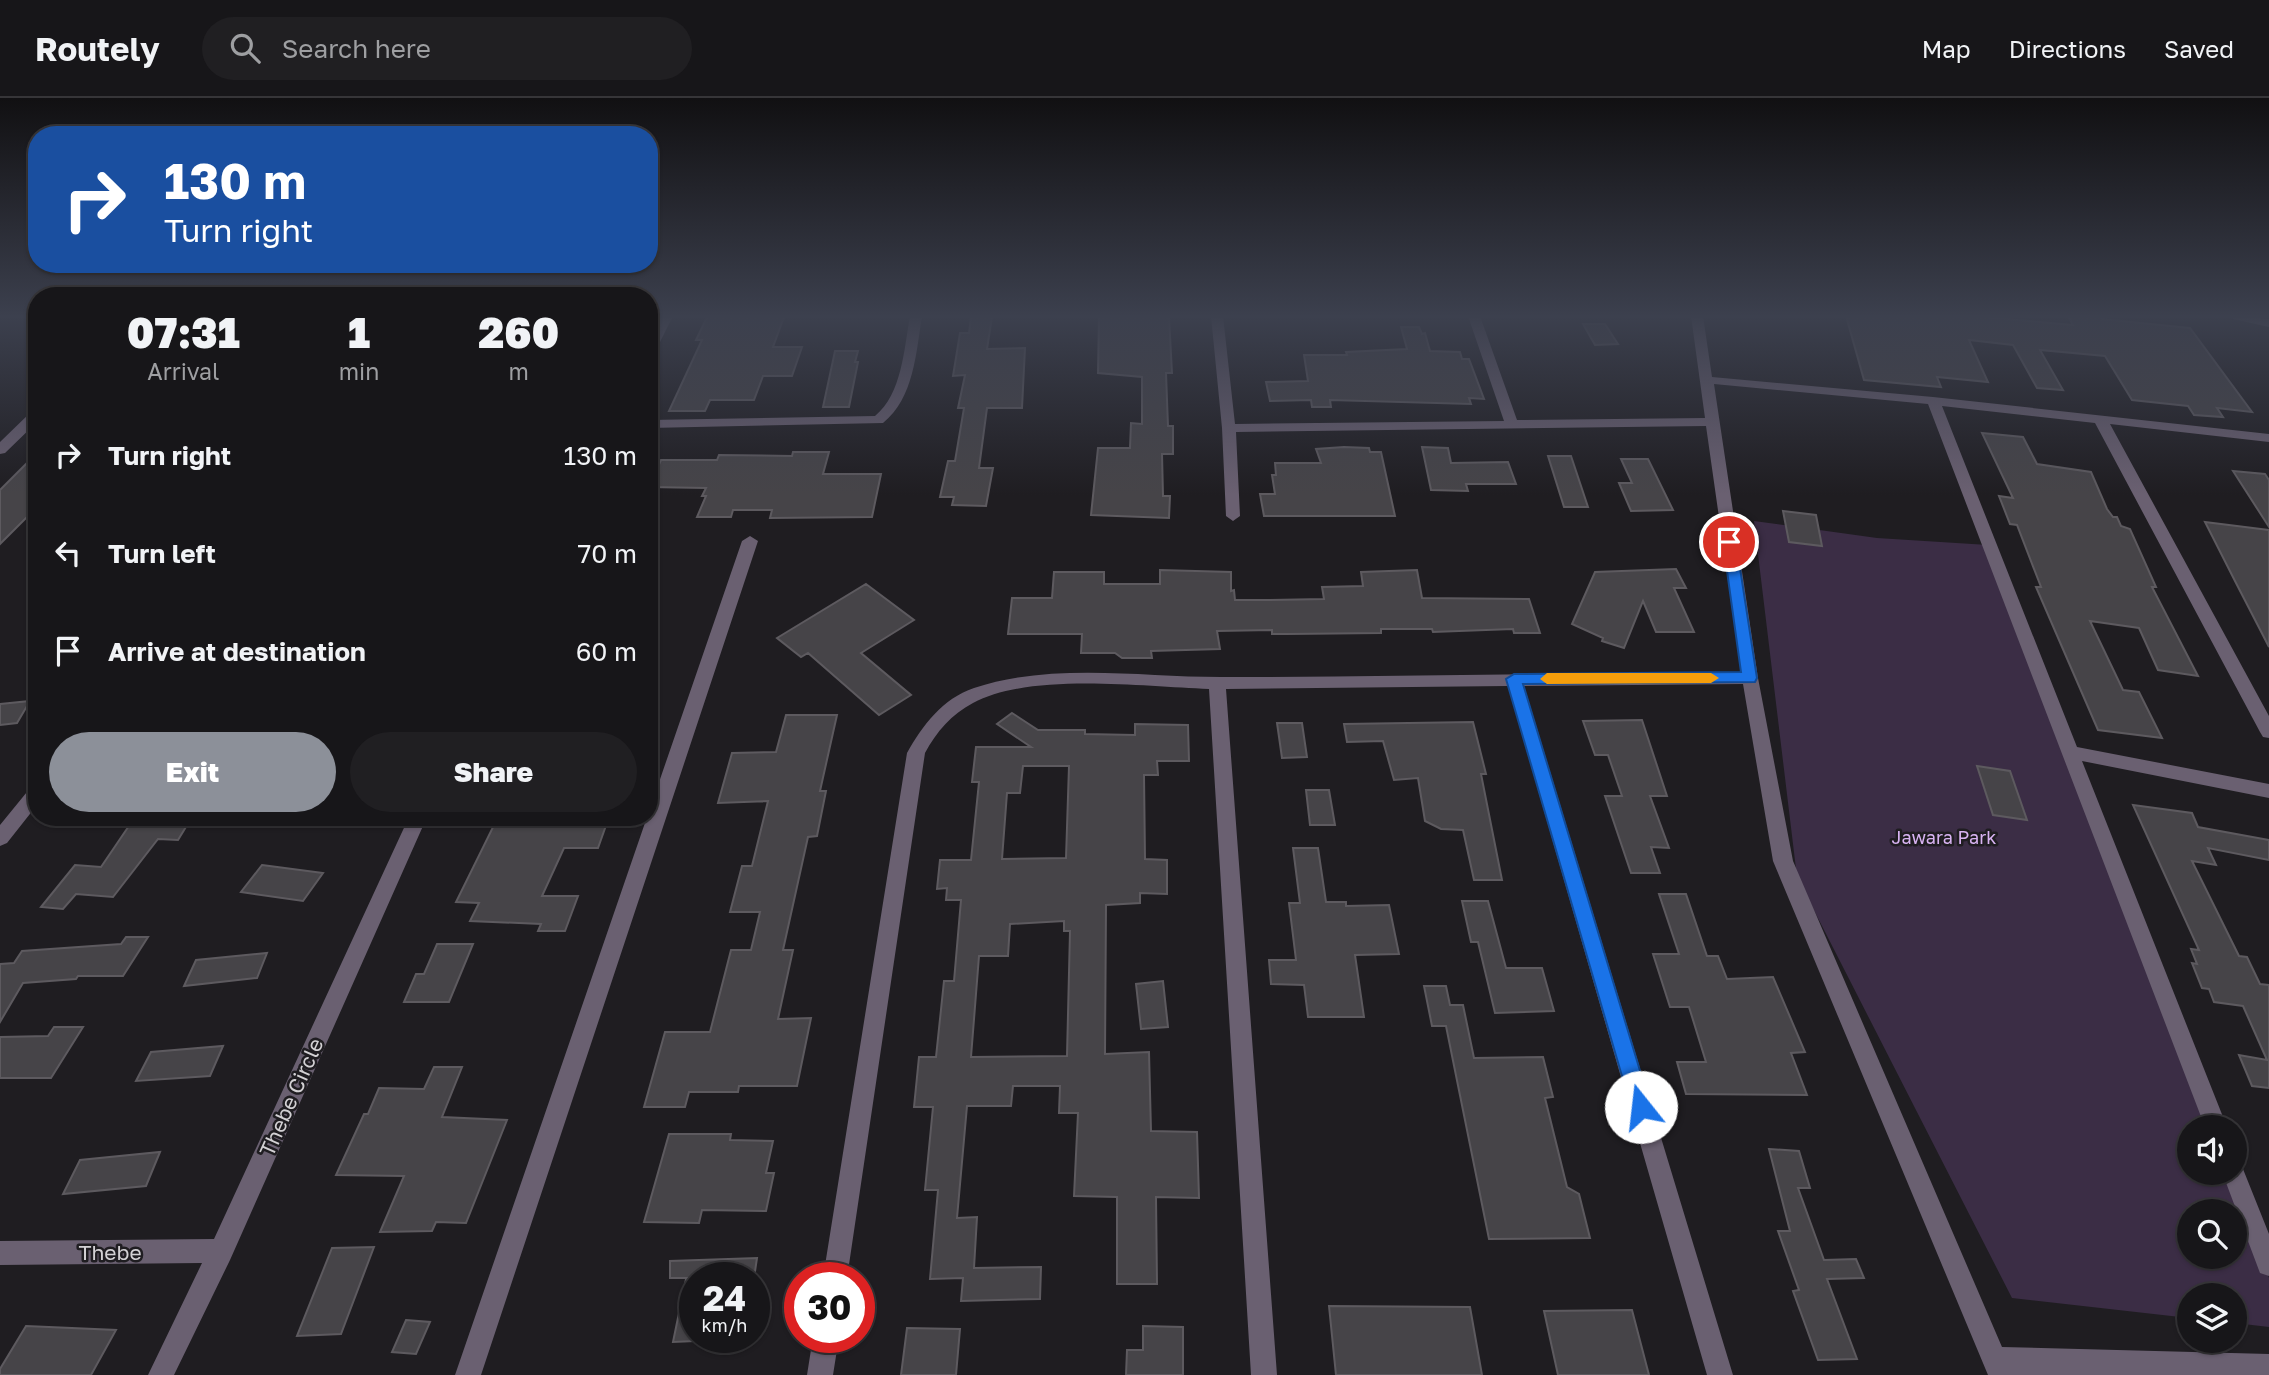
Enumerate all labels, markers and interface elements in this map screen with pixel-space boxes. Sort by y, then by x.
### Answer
search box [202,17,692,80]
text: Routely [35,29,160,68]
icon: search [226,29,264,67]
text: Search here [282,33,431,64]
text: Map [1922,34,1971,63]
text: Directions [2009,34,2126,63]
text: Saved [2164,34,2234,63]
text: 130 m [164,151,306,210]
icon: right [49,154,140,245]
text: Turn right [164,211,313,249]
text: 07:31 [127,307,240,357]
text: 1 [348,307,370,357]
text: 260 [478,307,559,357]
text: Arrival [147,357,219,385]
text: min [339,357,379,385]
text: m [509,357,529,385]
icon: right [49,436,87,474]
text: Turn right [108,440,231,471]
text: 130 m [564,440,637,471]
pin [1699,512,1759,572]
icon: arrive [1710,523,1748,561]
icon: left [49,534,87,572]
text: Turn left [108,538,216,569]
text: 70 m [578,538,637,569]
icon: arrive [49,632,87,670]
text: Arrive at destination [108,636,366,667]
text: 60 m [576,636,637,667]
button: Exit [49,732,336,812]
button: Share [350,732,637,812]
park label: Jawara Park [1892,826,1996,848]
street label: Thebe Circle [253,1034,329,1160]
position arrow [1604,1070,1678,1144]
map controls [2177,1115,2247,1353]
button: sound [2177,1115,2247,1185]
button: search [2177,1199,2247,1269]
street label: Thebe [78,1239,142,1265]
speed limit sign: 30 [784,1262,875,1353]
text: 24 [703,1277,746,1319]
button: layers [2177,1283,2247,1353]
text: km/h [702,1314,747,1336]

